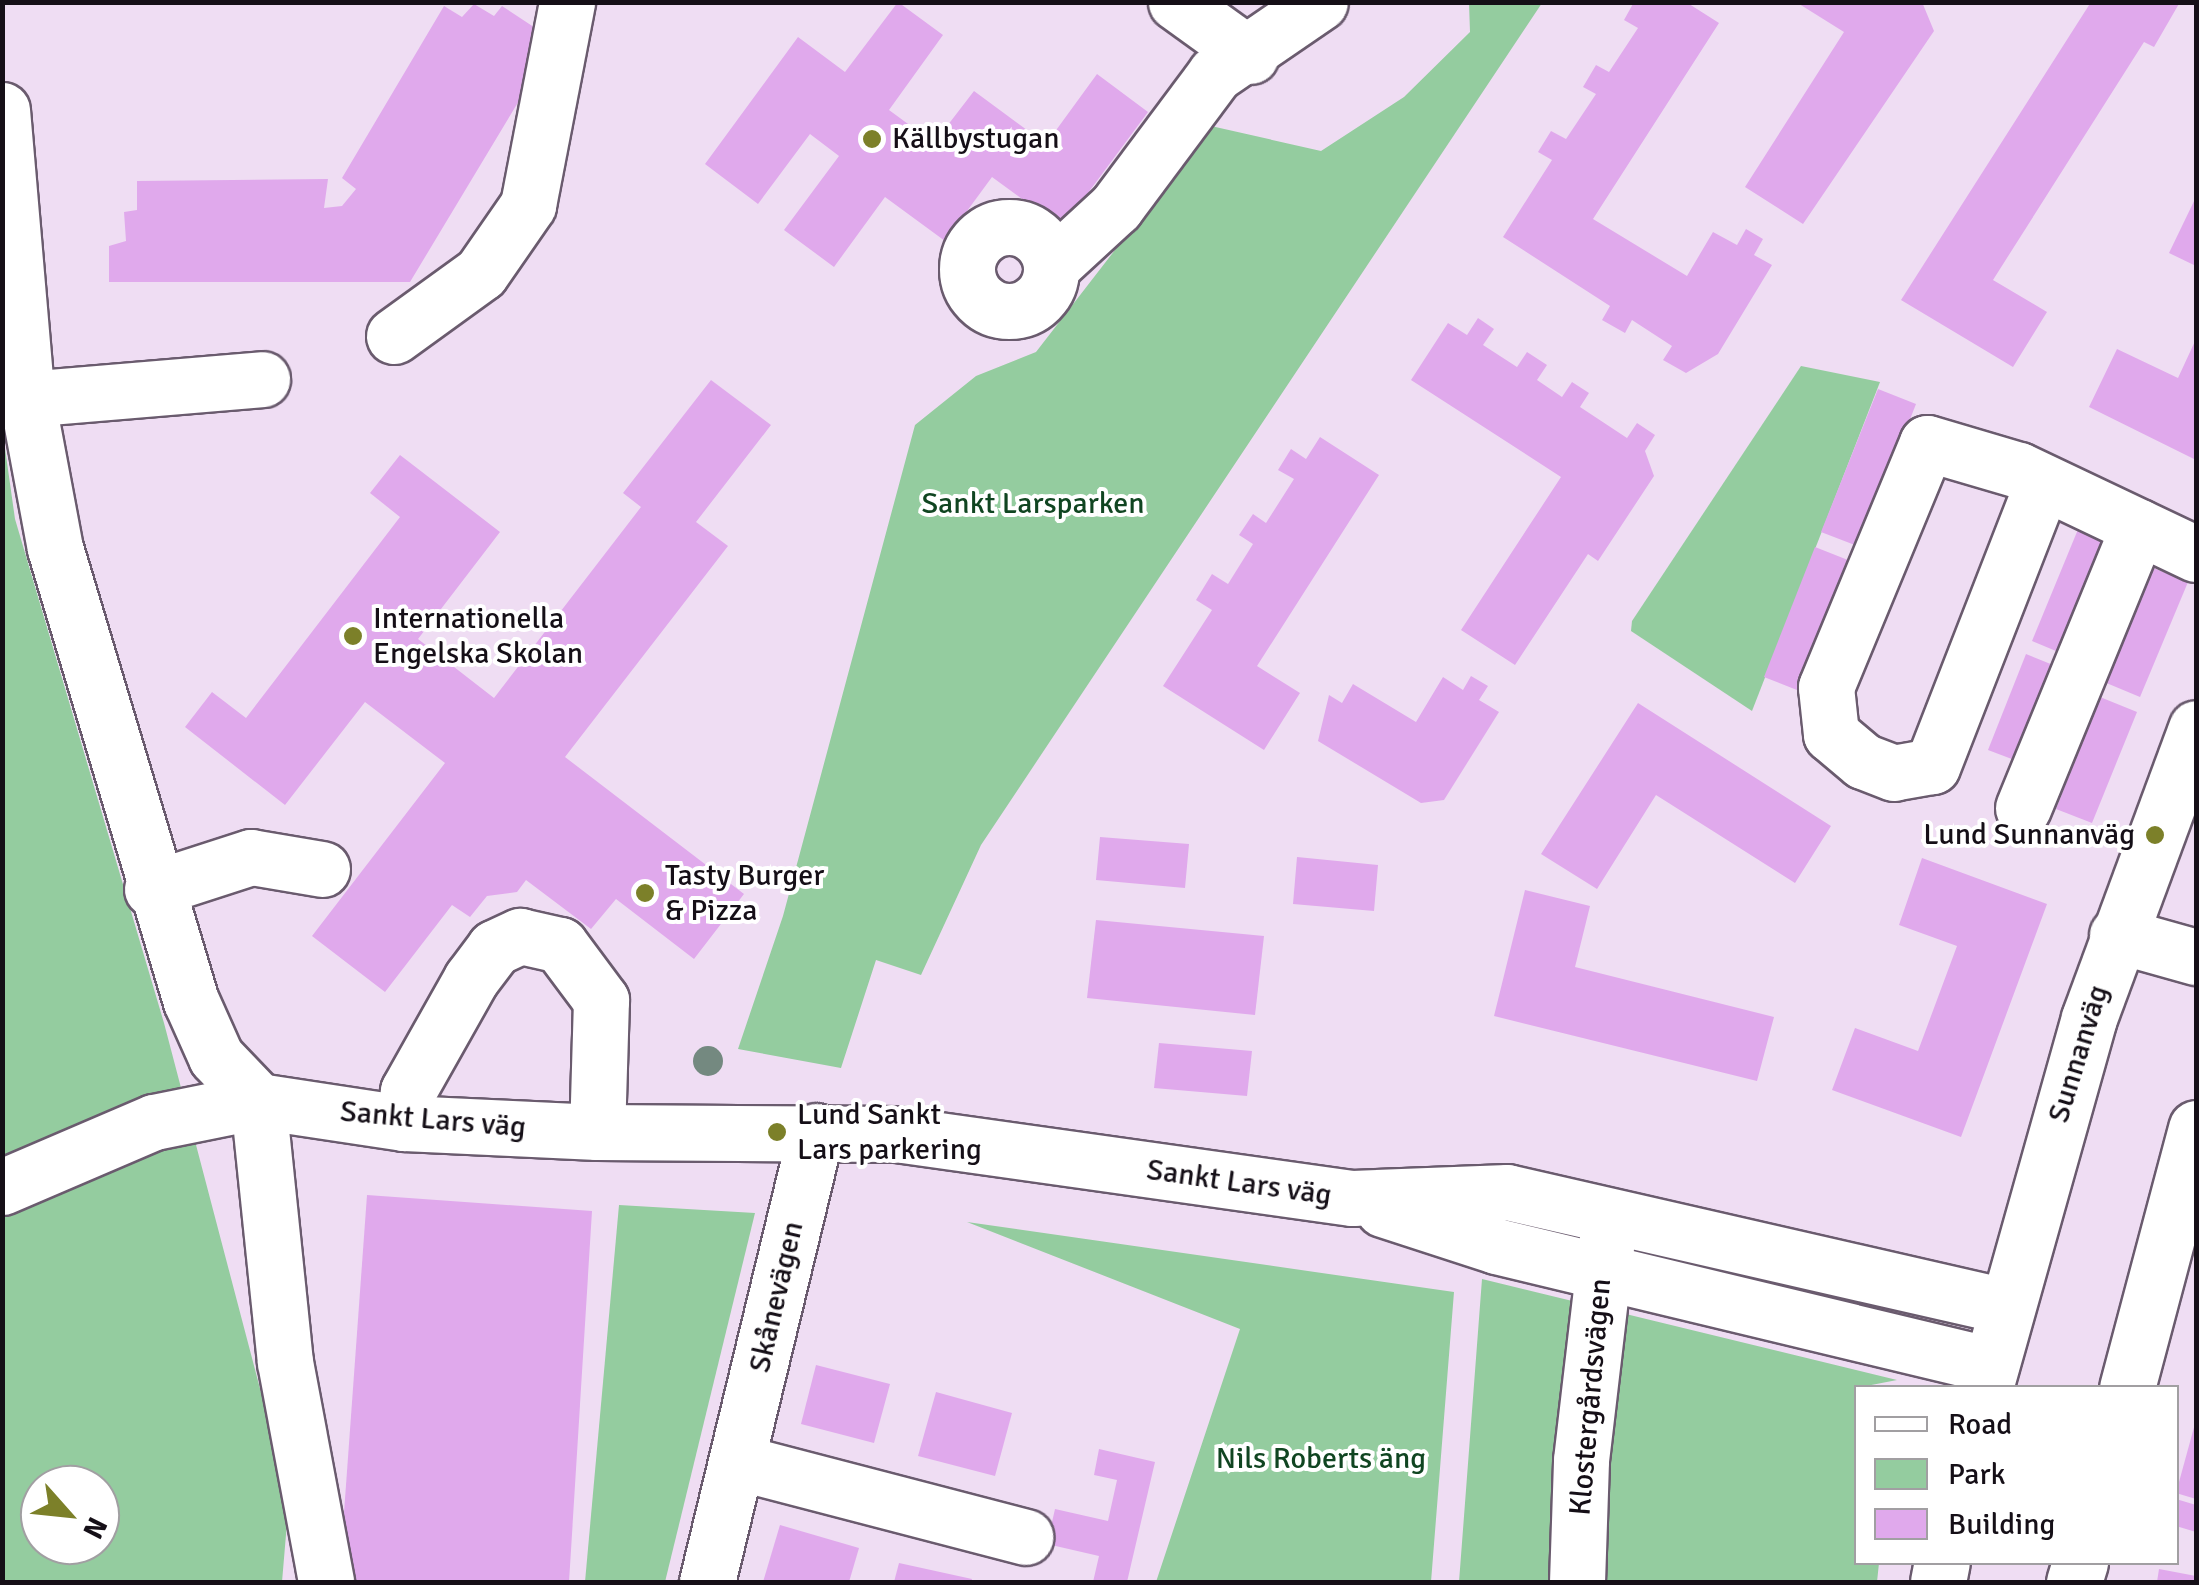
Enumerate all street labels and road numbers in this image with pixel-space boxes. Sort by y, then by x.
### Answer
street label: Sunnanväg [2041,981,2117,1127]
street label: Sankt Lars väg [339,1094,527,1146]
street label: Sankt Lars väg [1144,1152,1334,1214]
street label: Skånevägen [742,1218,812,1376]
street label: Klostergårdsvägen [1563,1277,1619,1517]

